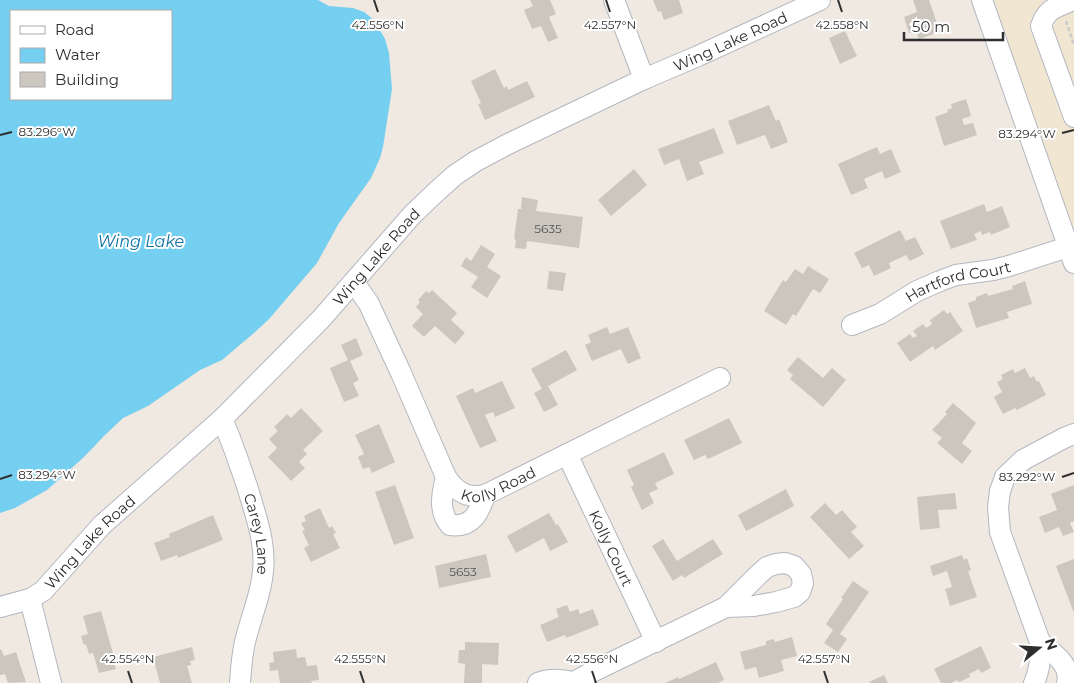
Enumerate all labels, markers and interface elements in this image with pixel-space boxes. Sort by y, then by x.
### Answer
street label: Wing Lake Road [670,7,790,75]
legend [10,10,172,100]
scale bar [904,10,1003,42]
text: 42.556°N [352,17,404,32]
text: 42.557°N [584,17,636,32]
text: 42.558°N [815,17,869,32]
text: 50 m [912,17,950,36]
text: Road [55,20,94,39]
text: Water [55,45,101,64]
text: Building [55,70,119,89]
text: 83.296°W [19,124,75,139]
text: 83.294°W [998,126,1056,141]
street label: Wing Lake Road [328,203,424,309]
house number: 5635 [534,221,562,236]
water label: Wing Lake [98,232,184,251]
street label: Hartford Court [901,256,1013,306]
street label: Kolly Road [459,462,539,506]
text: 83.294°W [18,467,76,482]
text: 83.292°W [999,469,1055,484]
street label: Wing Lake Road [40,491,139,593]
street label: Carey Lane [240,491,273,576]
street label: Kolly Court [585,507,638,589]
house number: 5653 [449,564,477,579]
north arrow [1014,623,1064,673]
text: N [1041,636,1062,652]
text: 42.554°N [101,651,155,666]
text: 42.555°N [334,651,386,666]
text: 42.556°N [566,651,618,666]
text: 42.557°N [798,651,850,666]

